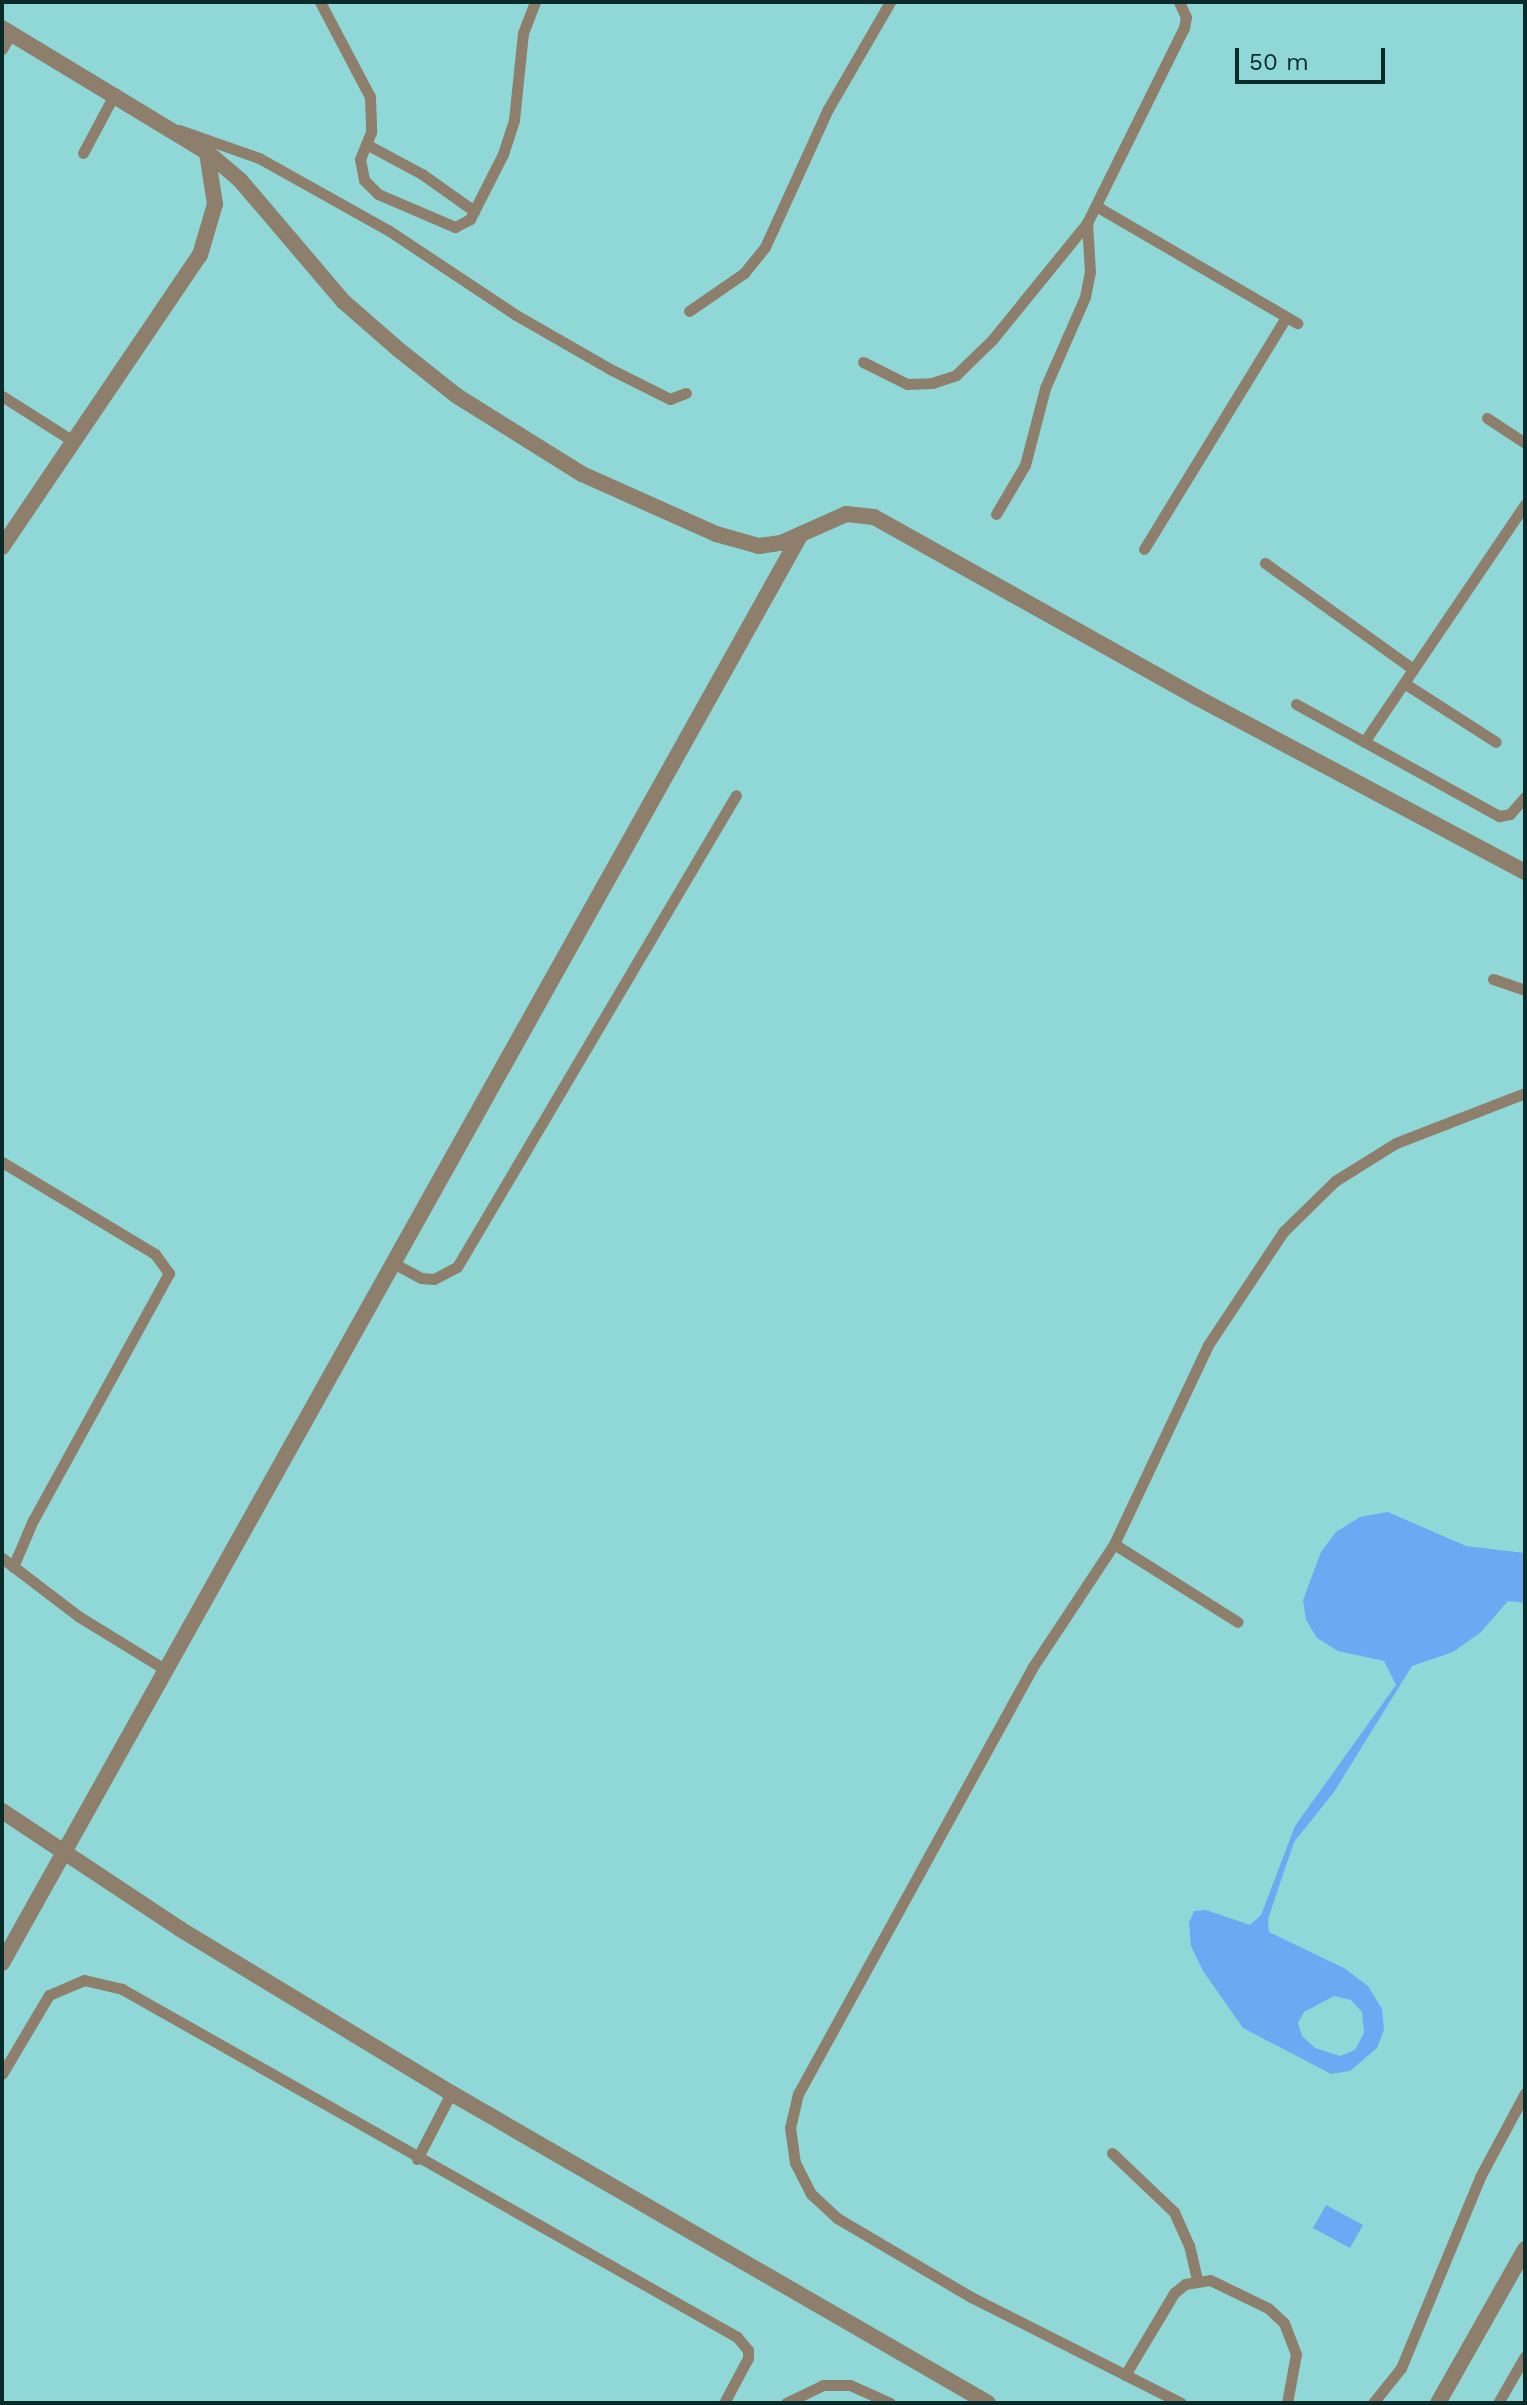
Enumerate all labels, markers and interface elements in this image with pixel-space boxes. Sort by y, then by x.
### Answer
scale bar [1239,32,1389,82]
text: 50 m [1249,48,1309,76]

